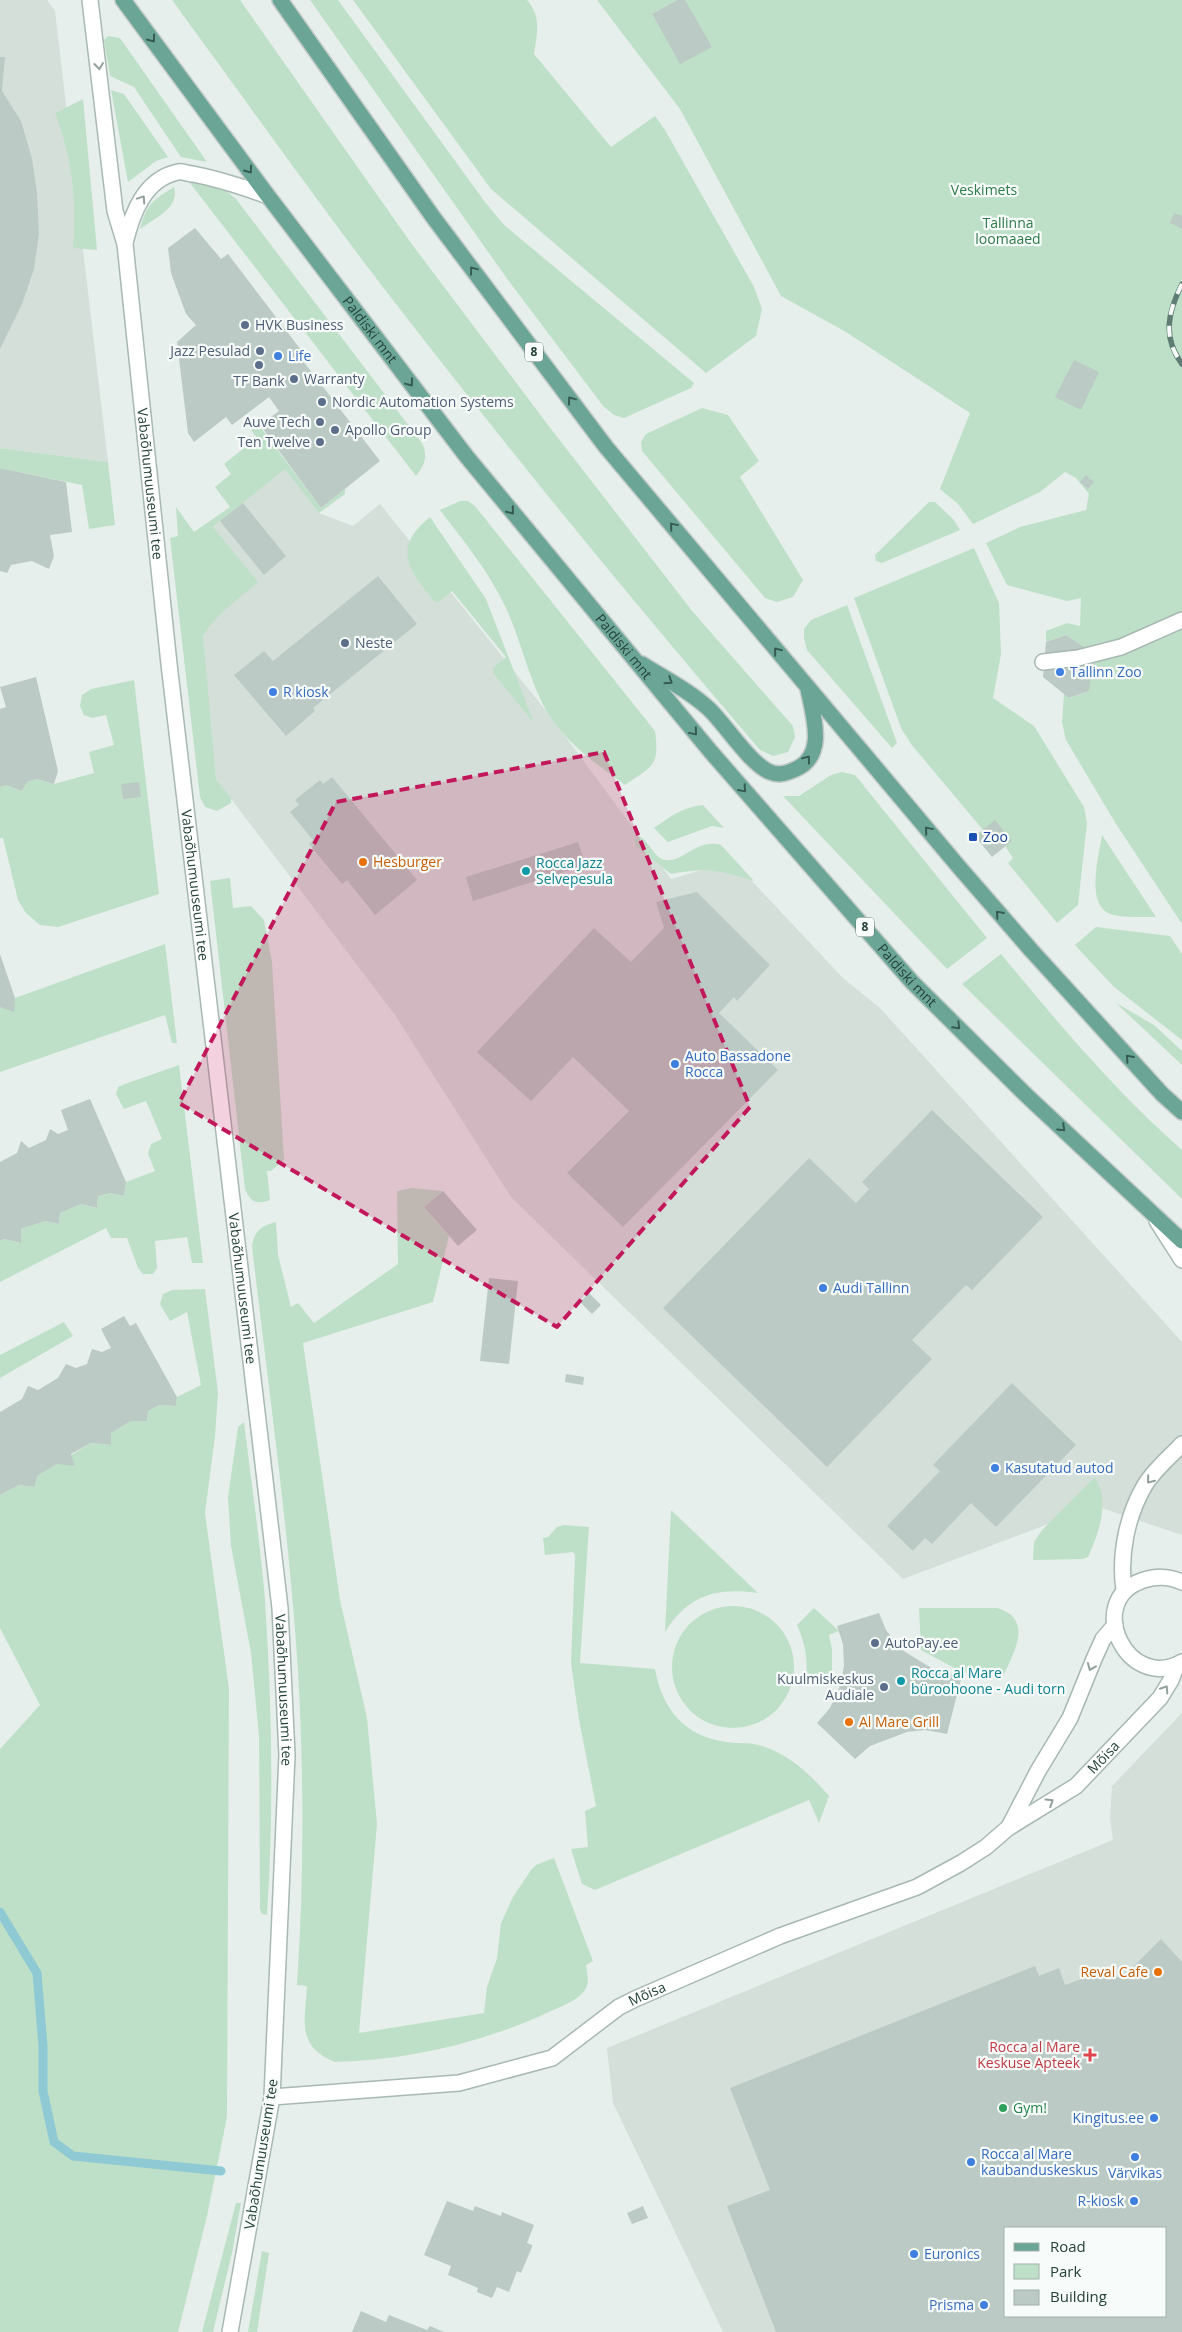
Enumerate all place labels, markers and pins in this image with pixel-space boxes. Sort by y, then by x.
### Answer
place label: HVK Business [255,315,344,334]
marker: HVK Business [239,319,251,331]
place label: Jazz Pesulad [168,341,250,360]
marker: Jazz Pesulad [254,345,266,357]
place label: Life [288,346,312,365]
marker: Life [272,350,284,362]
marker: TF Bank [253,359,265,371]
place label: Warranty [304,369,366,388]
place label: TF Bank [233,371,285,390]
marker: Warranty [288,373,300,385]
place label: Nordic Automation Systems [332,392,514,411]
marker: Nordic Automation Systems [316,396,328,408]
place label: Auve Tech [243,412,310,431]
marker: Auve Tech [314,416,326,428]
place label: Apollo Group [345,420,431,439]
marker: Apollo Group [329,424,341,436]
place label: Ten Twelve [237,432,310,451]
marker: Ten Twelve [314,436,326,448]
place label: Neste [355,633,393,652]
marker: Neste [339,637,351,649]
place label: Tallinn Zoo [1070,662,1142,681]
marker: Tallinn Zoo [1054,666,1066,678]
place label: R kiosk [283,682,329,701]
marker: R kiosk [267,686,279,698]
place label: Zoo [983,827,1008,846]
marker: Zoo [967,831,979,843]
place label: Hesburger [373,852,442,871]
place label: Rocca Jazz Selvepesula [536,853,613,888]
marker: Hesburger [357,856,369,868]
marker: Rocca Jazz Selvepesula [520,865,532,877]
place label: Auto Bassadone Rocca [685,1046,791,1081]
marker: Auto Bassadone Rocca [669,1058,681,1070]
place label: Audi Tallinn [833,1278,909,1297]
marker: Audi Tallinn [817,1282,829,1294]
place label: Kasutatud autod [1005,1458,1114,1477]
marker: Kasutatud autod [989,1462,1001,1474]
place label: AutoPay.ee [885,1633,959,1652]
marker: AutoPay.ee [869,1637,881,1649]
place label: Rocca al Mare büroohoone - Audi torn [911,1663,1065,1698]
place label: Kuulmiskeskus Audiale [777,1669,874,1704]
marker: Rocca al Mare büroohoone - Audi torn [895,1675,907,1687]
marker: Kuulmiskeskus Audiale [878,1681,890,1693]
place label: Al Mare Grill [859,1712,939,1731]
marker: Al Mare Grill [843,1716,855,1728]
place label: Reval Cafe [1080,1962,1148,1981]
marker: Reval Cafe [1152,1966,1164,1978]
place label: Rocca al Mare Keskuse Apteek [977,2037,1081,2072]
marker: Rocca al Mare Keskuse Apteek [1084,2049,1096,2061]
place label: Gym! [1013,2098,1047,2117]
marker: Gym! [997,2102,1009,2114]
place label: Kingitus.ee [1073,2108,1144,2127]
marker: Kingitus.ee [1148,2112,1160,2124]
place label: Rocca al Mare kaubanduskeskus [981,2144,1098,2179]
marker: Värvikas [1129,2151,1141,2163]
marker: Rocca al Mare kaubanduskeskus [965,2156,977,2168]
place label: Värvikas [1108,2163,1162,2182]
place label: R-kiosk [1078,2191,1125,2210]
marker: R-kiosk [1128,2195,1140,2207]
place label: Euronics [924,2244,980,2263]
marker: Euronics [908,2248,920,2260]
place label: Prisma [929,2295,974,2314]
marker: Prisma [978,2299,990,2311]

